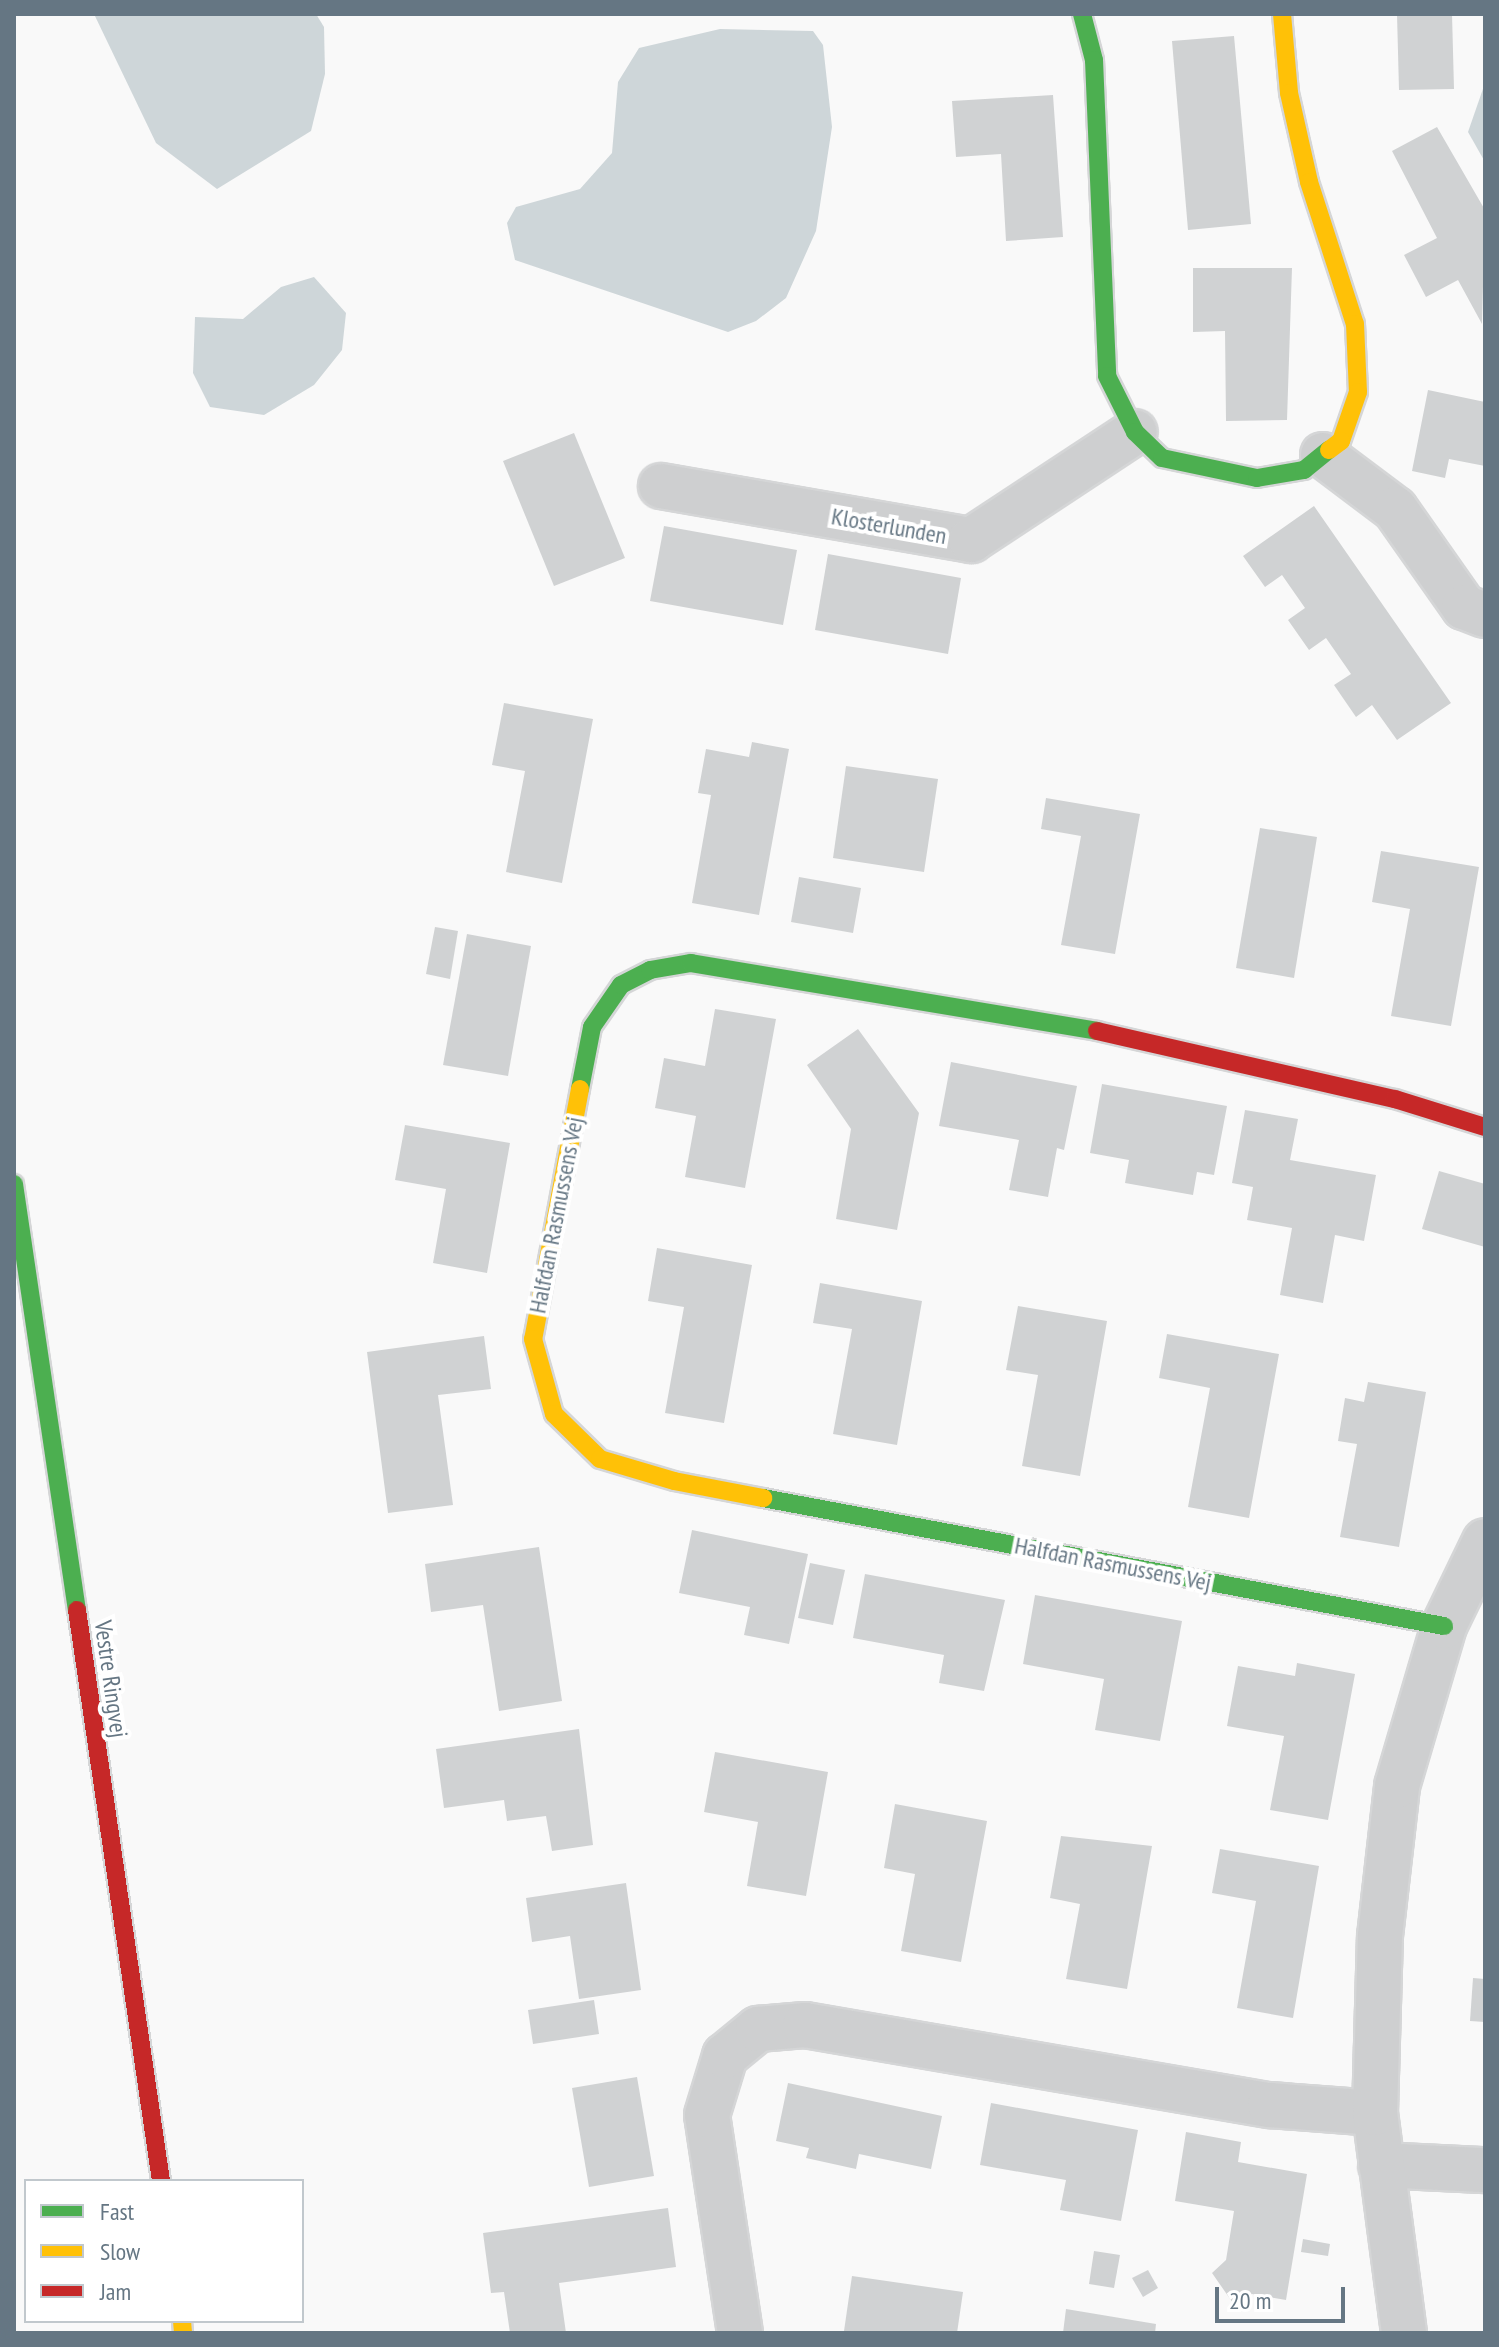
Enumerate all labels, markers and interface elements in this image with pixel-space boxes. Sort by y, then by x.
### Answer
street label: Klosterlunden [829,502,949,550]
street label: Halfdan Rasmussens Vej [523,1114,589,1316]
street label: Halfdan Rasmussens Vej [1012,1531,1214,1597]
street label: Vestre Ringvej [89,1618,133,1740]
legend [24,2179,304,2323]
text: Fast [100,2196,134,2227]
text: Slow [100,2236,140,2267]
scale bar [1219,2271,1349,2321]
text: Jam [100,2276,131,2307]
text: 20 m [1229,2285,1271,2316]

